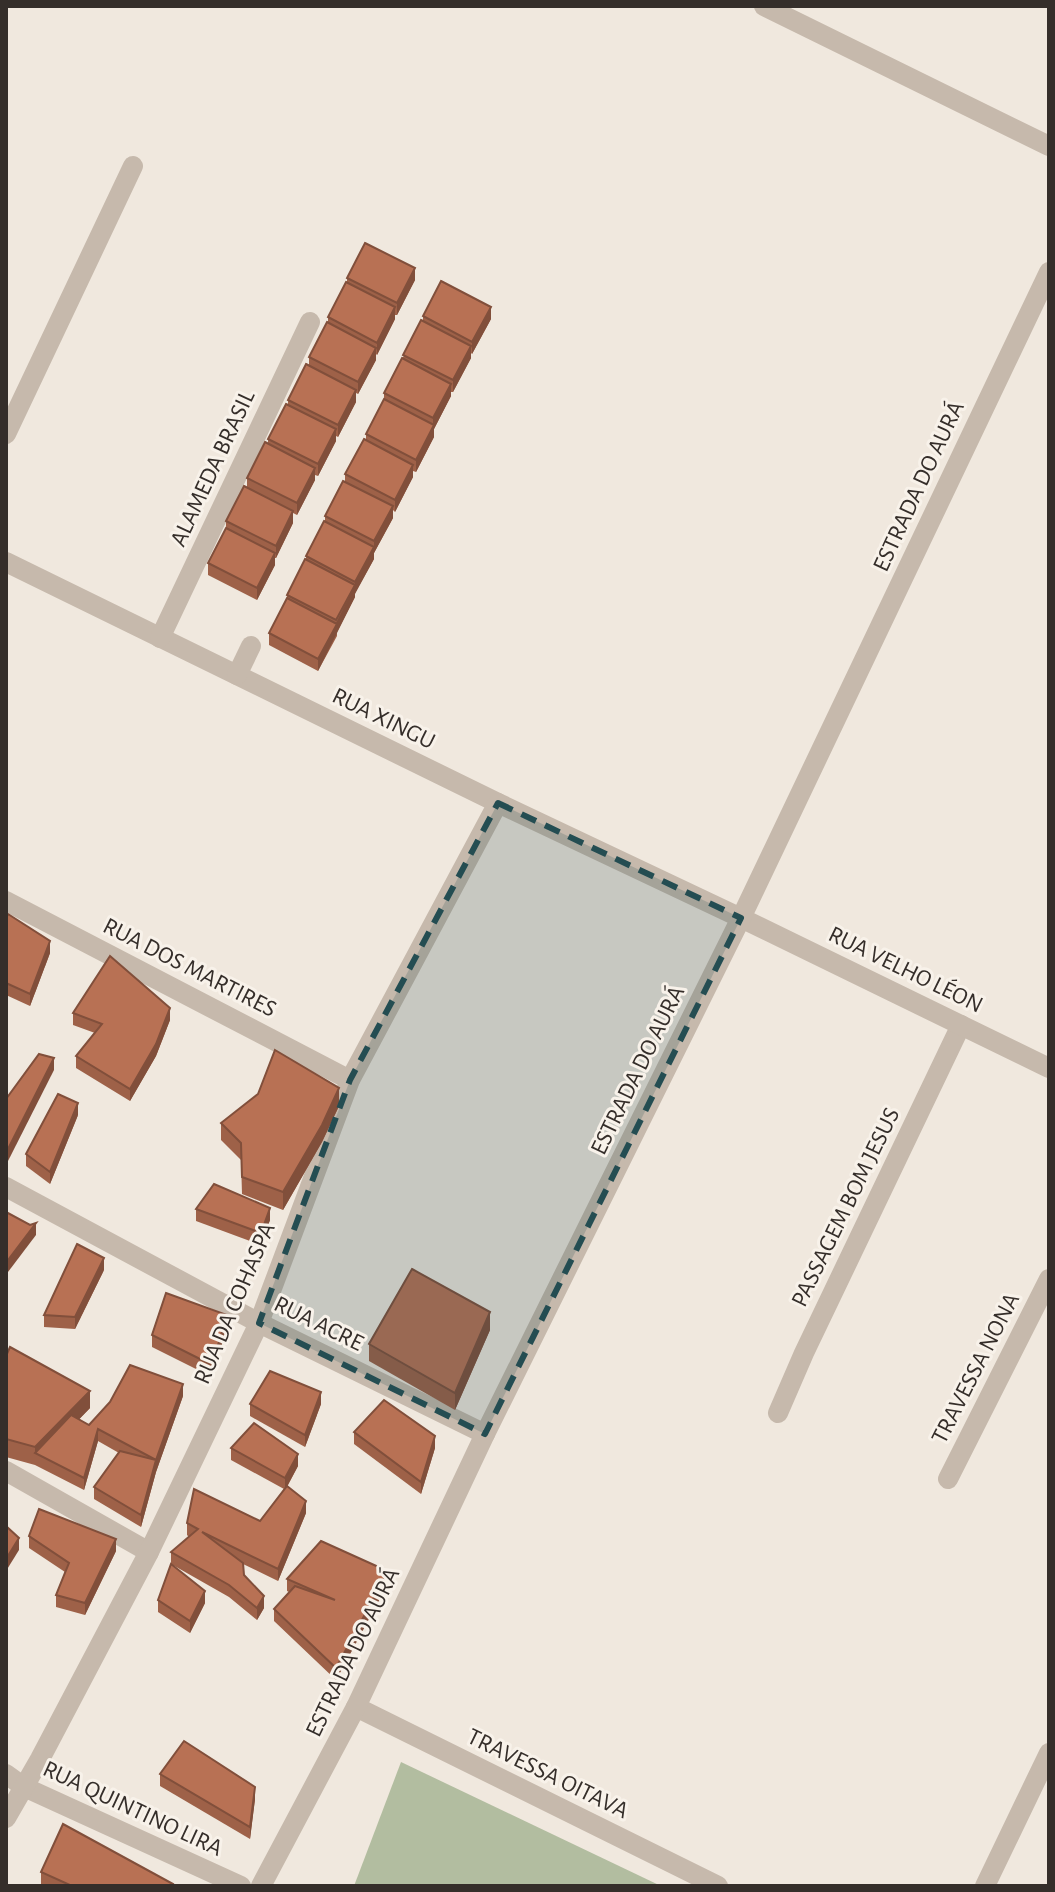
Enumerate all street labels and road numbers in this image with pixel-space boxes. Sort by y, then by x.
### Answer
street label: ALAMEDA BRASIL [166,387,260,550]
street label: ESTRADA DO AURÁ [867,397,969,575]
street label: RUA XINGU [328,684,439,754]
street label: RUA DOS MARTIRES [99,914,280,1022]
street label: RUA VELHO LÉON [825,920,987,1018]
street label: ESTRADA DO AURÁ [585,981,689,1159]
street label: PASSAGEM BOM JESUS [787,1104,904,1311]
street label: RUA DA COHASPA [190,1219,280,1388]
street label: TRAVESSA NONA [928,1289,1024,1448]
street label: RUA ACRE [270,1292,367,1356]
street label: ESTRADA DO AURÁ [300,1563,404,1741]
street label: TRAVESSA OITAVA [463,1725,632,1823]
street label: RUA QUINTINO LIRA [39,1757,226,1861]

